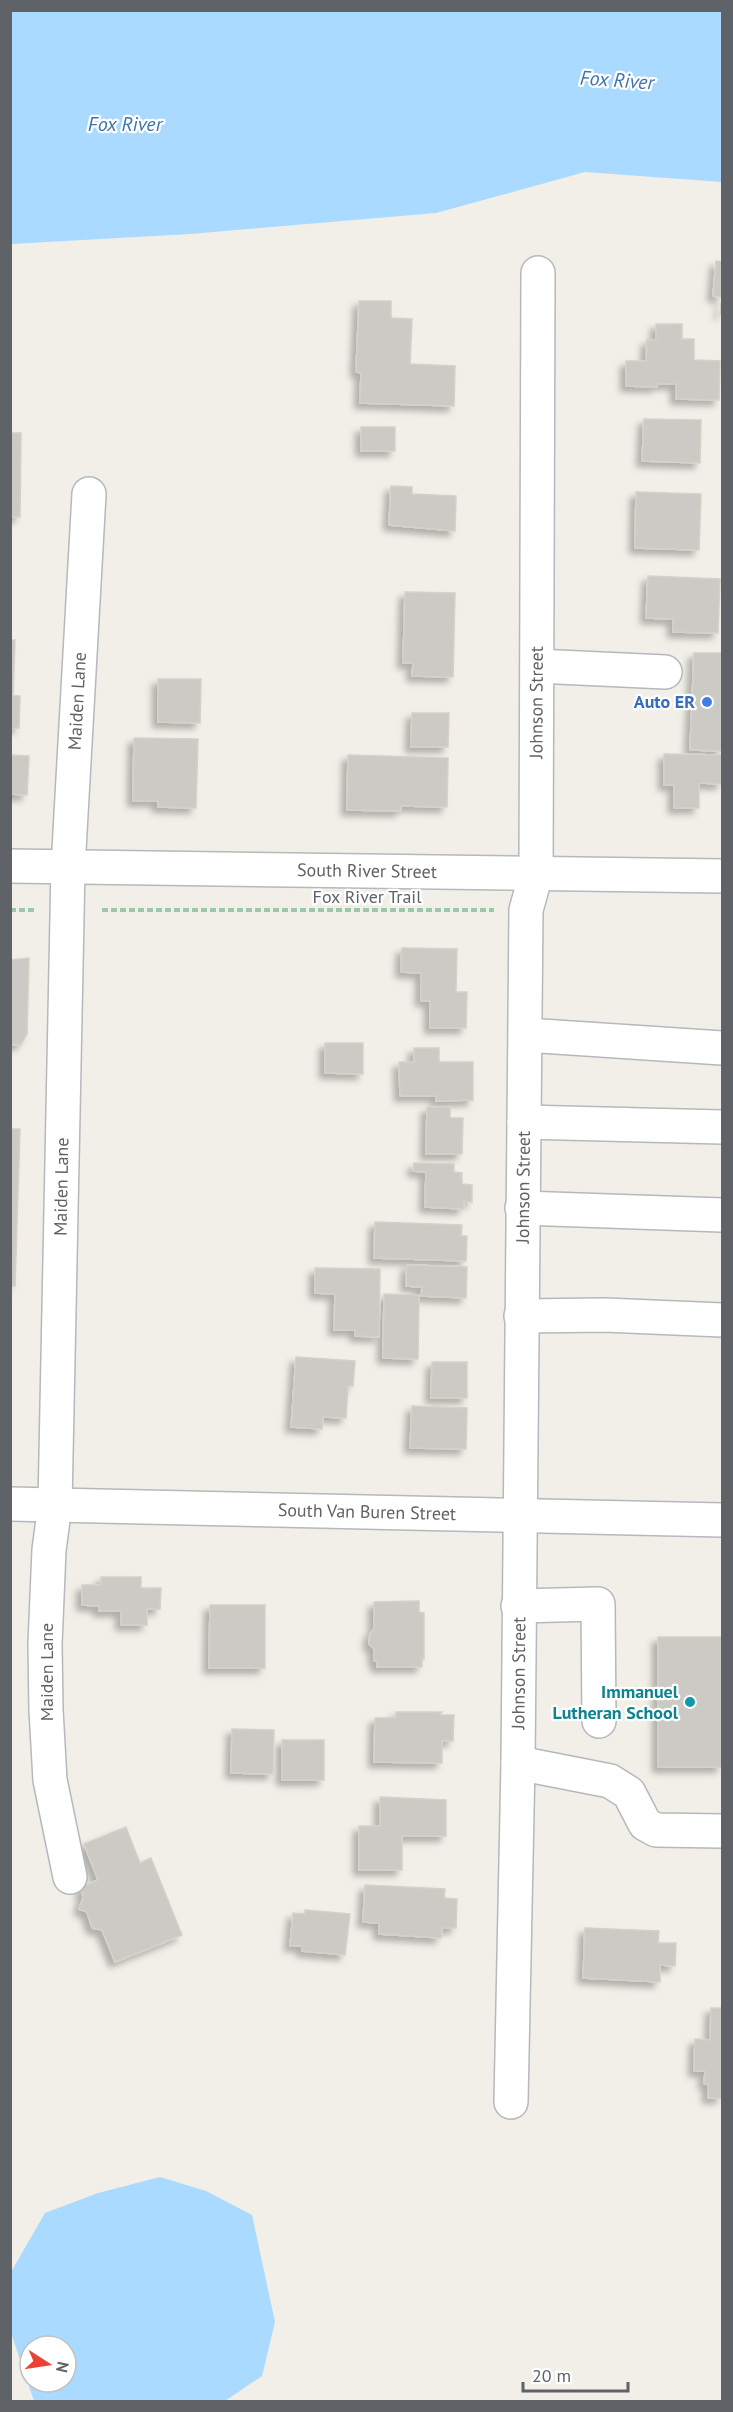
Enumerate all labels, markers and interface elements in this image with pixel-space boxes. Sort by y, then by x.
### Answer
water label: Fox River [579,64,656,96]
water label: Fox River [88,111,164,137]
street label: Johnson Street [524,646,548,760]
street label: Maiden Lane [63,651,91,751]
place label: Auto ER [634,690,695,713]
marker: Auto ER [700,695,714,709]
street label: South River Street [297,858,437,883]
street label: Fox River Trail [313,885,422,908]
street label: Johnson Street [511,1131,535,1244]
street label: Maiden Lane [48,1137,73,1236]
street label: South Van Buren Street [278,1498,456,1525]
street label: Johnson Street [506,1617,530,1730]
street label: Maiden Lane [35,1623,58,1721]
place label: Immanuel Lutheran School [552,1680,679,1724]
marker: Immanuel Lutheran School [683,1695,697,1709]
north arrow [18,2334,78,2394]
scale bar [523,2355,628,2393]
text: N [52,2360,74,2374]
text: 20 m [532,2364,571,2387]

